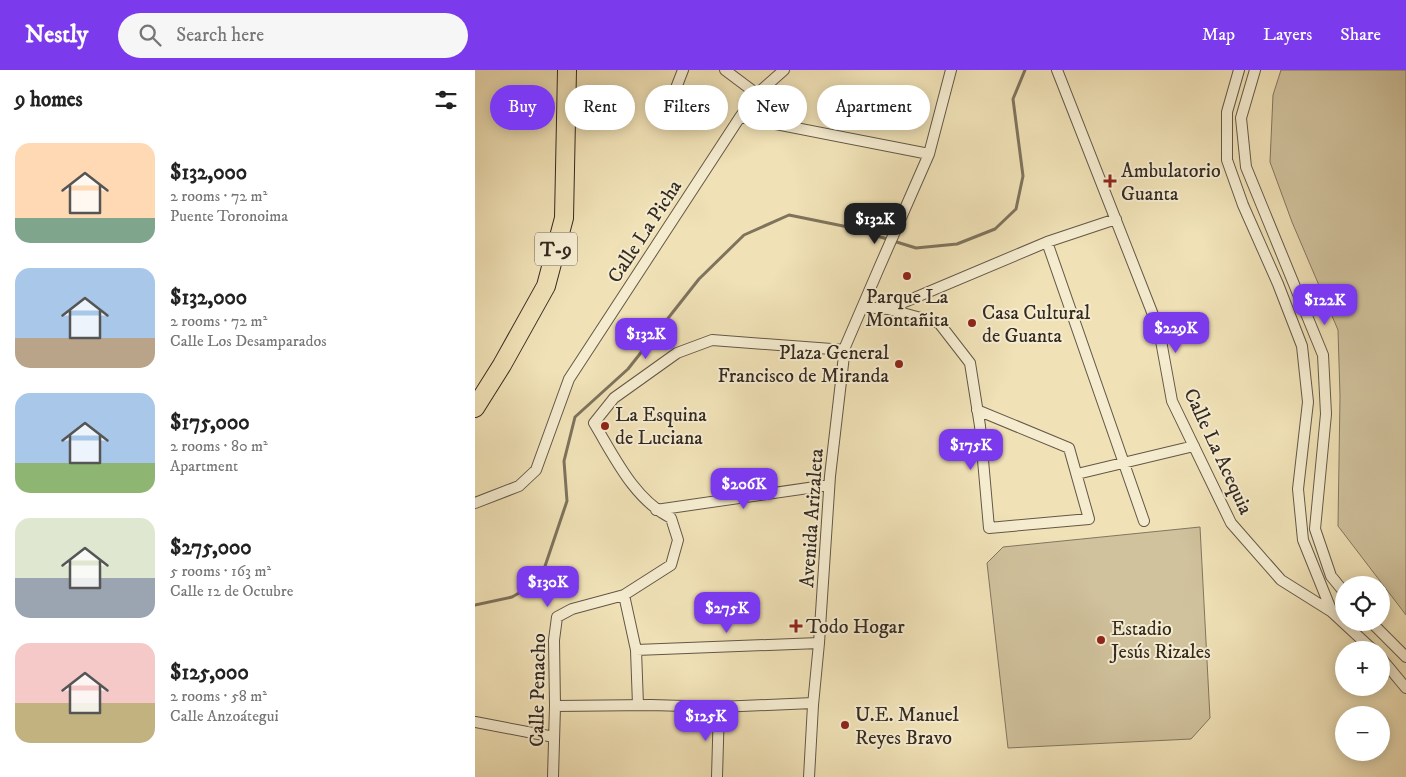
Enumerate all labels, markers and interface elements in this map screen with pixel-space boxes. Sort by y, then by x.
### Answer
search box [118,13,468,58]
text: Nestly [25,20,88,50]
icon: search [136,21,164,49]
text: Search here [176,24,264,47]
text: Map [1202,24,1235,46]
text: Layers [1263,24,1312,46]
text: Share [1340,24,1381,46]
chip: Buy [490,85,555,130]
chip: Rent [565,85,635,130]
chip: Filters [645,85,728,130]
chip: New [738,85,807,130]
chip: Apartment [817,85,930,130]
icon: filters [432,86,460,114]
text: 9 homes [15,87,83,113]
place label: Ambulatorio Guanta [1121,159,1221,207]
text: $132,000 [170,160,247,186]
icon: home [55,163,115,223]
marker: Ambulatorio Guanta [1103,174,1117,188]
street label: Calle La Picha [603,175,688,288]
text: 2 rooms · 72 m² [170,186,267,206]
pin: $132K [840,202,910,245]
text: Puente Toronoima [170,206,288,226]
text: $132K [855,209,895,229]
road number: T-9 [535,232,577,265]
marker: Parque La Montañita [901,270,913,282]
pin: $122K [1290,284,1360,326]
text: $132,000 [170,285,247,311]
place label: Parque La Montañita [865,285,949,333]
icon: home [55,288,115,348]
text: $122K [1304,290,1346,310]
place label: Casa Cultural de Guanta [982,301,1090,349]
text: 2 rooms · 72 m² [170,311,267,331]
pin: $229K [1141,312,1211,354]
marker: Casa Cultural de Guanta [966,317,978,329]
pin: $132K [611,318,681,360]
text: $229K [1154,318,1198,338]
text: $132K [626,324,666,344]
text: Calle Los Desamparados [170,331,327,351]
place label: Plaza General Francisco de Miranda [718,341,890,389]
marker: Plaza General Francisco de Miranda [893,358,905,370]
street label: Calle La Acequia [1178,385,1258,519]
place label: La Esquina de Luciana [615,403,707,451]
text: $175,000 [170,410,250,436]
icon: home [55,413,115,473]
marker: La Esquina de Luciana [599,420,611,432]
pin: $175K [936,428,1006,471]
text: $175K [950,435,992,455]
text: 2 rooms · 80 m² [170,436,268,456]
street label: Avenida Arizaleta [795,447,830,588]
text: Apartment [170,456,238,476]
pin: $206K [709,468,779,510]
text: $206K [722,474,766,494]
text: $275,000 [170,535,252,561]
icon: home [55,538,115,598]
text: 5 rooms · 163 m² [170,561,271,581]
pin: $130K [513,566,583,608]
text: $130K [528,572,568,592]
map controls [1335,576,1390,761]
button: locate [1335,576,1390,631]
text: Calle 12 de Octubre [170,581,293,601]
pin: $275K [692,592,762,634]
text: $275K [705,598,749,618]
place label: Todo Hogar [806,615,905,640]
place label: Estadio Jesús Rizales [1109,617,1211,665]
marker: Todo Hogar [790,620,802,632]
street label: Calle Penacho [525,633,552,747]
marker: Estadio Jesús Rizales [1095,634,1107,646]
button: + [1335,641,1390,696]
text: $125,000 [170,660,249,686]
icon: home [55,663,115,723]
text: 2 rooms · 58 m² [170,686,267,706]
pin: $125K [671,700,741,742]
place label: U.E. Manuel Reyes Bravo [855,703,959,751]
text: Calle Anzoátegui [170,706,279,726]
text: $125K [685,706,727,726]
button: − [1335,706,1390,761]
marker: U.E. Manuel Reyes Bravo [839,719,851,731]

